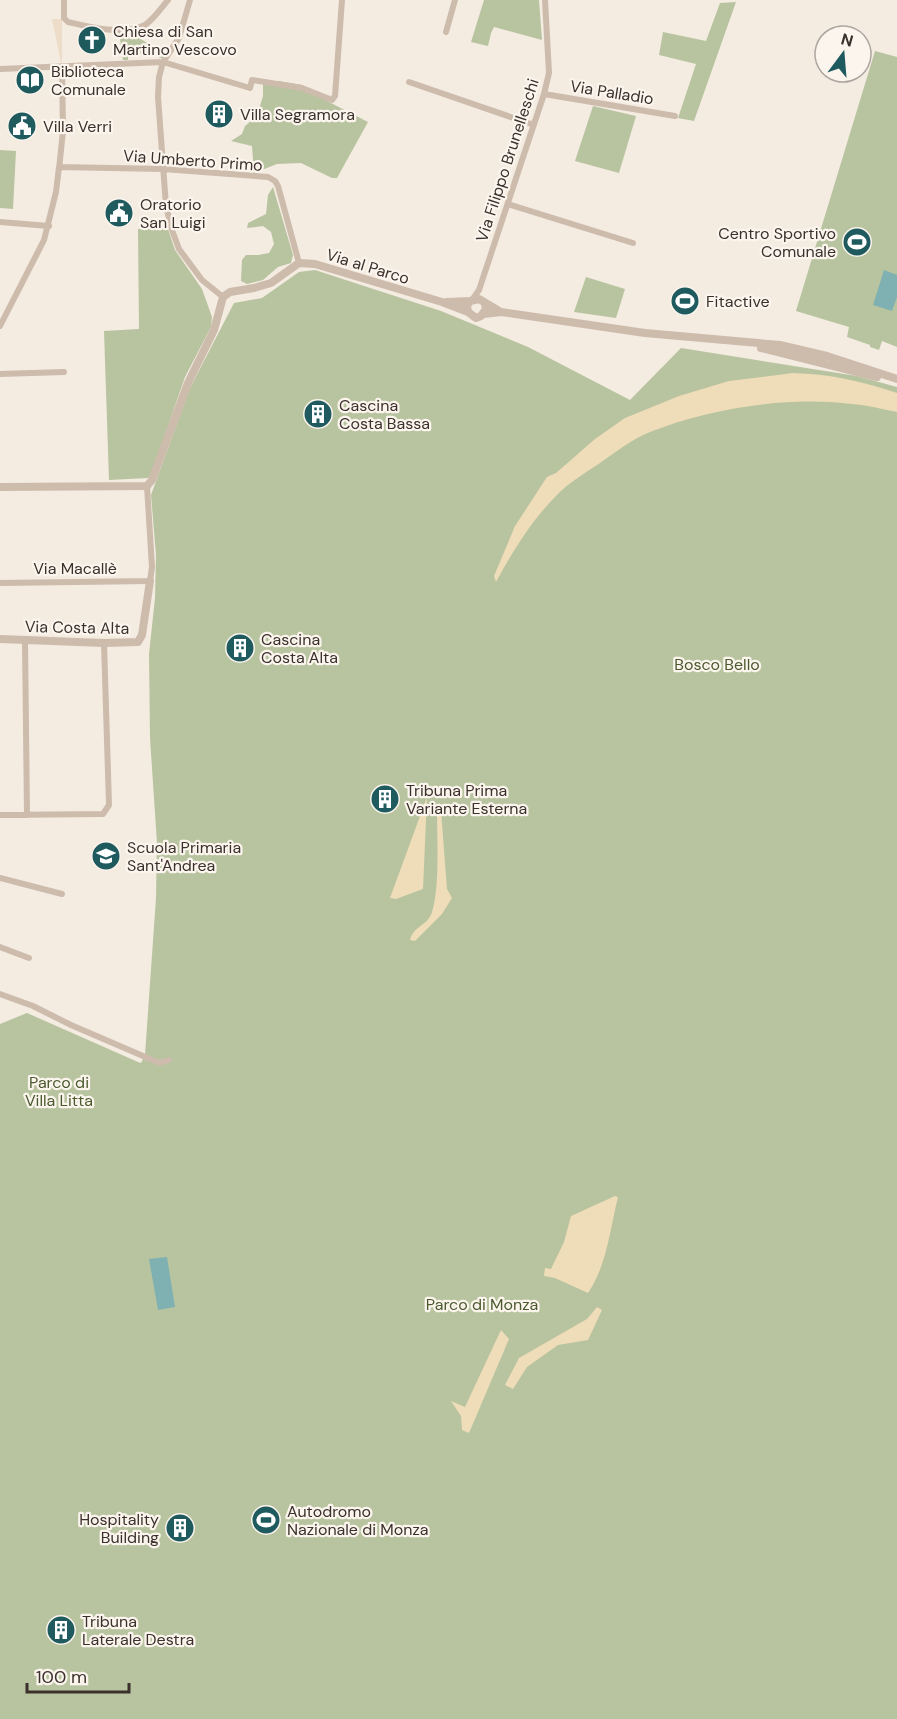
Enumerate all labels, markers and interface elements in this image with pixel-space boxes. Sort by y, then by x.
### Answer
place label: Chiesa di San Martino Vescovo [113,21,237,60]
church icon: Chiesa di San Martino Vescovo [76,24,108,56]
north arrow [813,24,873,84]
text: N [838,28,856,52]
place label: Biblioteca Comunale [51,61,126,100]
library icon: Biblioteca Comunale [14,64,46,96]
street label: Via Filippo Brunelleschi [471,76,544,244]
street label: Via Palladio [569,76,655,109]
building icon: Villa Segramora [203,98,235,130]
place label: Villa Segramora [240,104,355,125]
public building icon: Villa Verri [6,110,38,142]
place label: Villa Verri [43,116,112,137]
street label: Via Umberto Primo [122,145,263,176]
place label: Oratorio San Luigi [140,194,206,233]
public building icon: Oratorio San Luigi [103,197,135,229]
place label: Centro Sportivo Comunale [718,223,836,262]
sports icon: Centro Sportivo Comunale [841,226,873,258]
street label: Via al Parco [324,244,412,289]
sports icon: Fitactive [669,285,701,317]
place label: Fitactive [706,291,770,312]
place label: Cascina Costa Bassa [339,395,430,434]
building icon: Cascina Costa Bassa [302,398,334,430]
street label: Via Macallè [33,558,117,579]
street label: Via Costa Alta [25,616,129,639]
place label: Cascina Costa Alta [261,629,338,668]
building icon: Cascina Costa Alta [224,632,256,664]
park label: Bosco Bello [674,654,760,675]
place label: Tribuna Prima Variante Esterna [406,780,527,819]
building icon: Tribuna Prima Variante Esterna [369,783,401,815]
place label: Scuola Primaria Sant'Andrea [127,837,241,876]
school or university icon: Scuola Primaria Sant'Andrea [90,840,122,872]
park label: Parco di Villa Litta [25,1072,93,1111]
park label: Parco di Monza [426,1294,538,1315]
place label: Autodromo Nazionale di Monza [287,1501,429,1540]
sports icon: Autodromo Nazionale di Monza [250,1504,282,1536]
place label: Hospitality Building [79,1509,159,1548]
building icon: Hospitality Building [164,1512,196,1544]
place label: Tribuna Laterale Destra [82,1611,194,1650]
building icon: Tribuna Laterale Destra [45,1614,77,1646]
scale bar [27,1656,129,1694]
text: 100 m [36,1665,87,1689]

